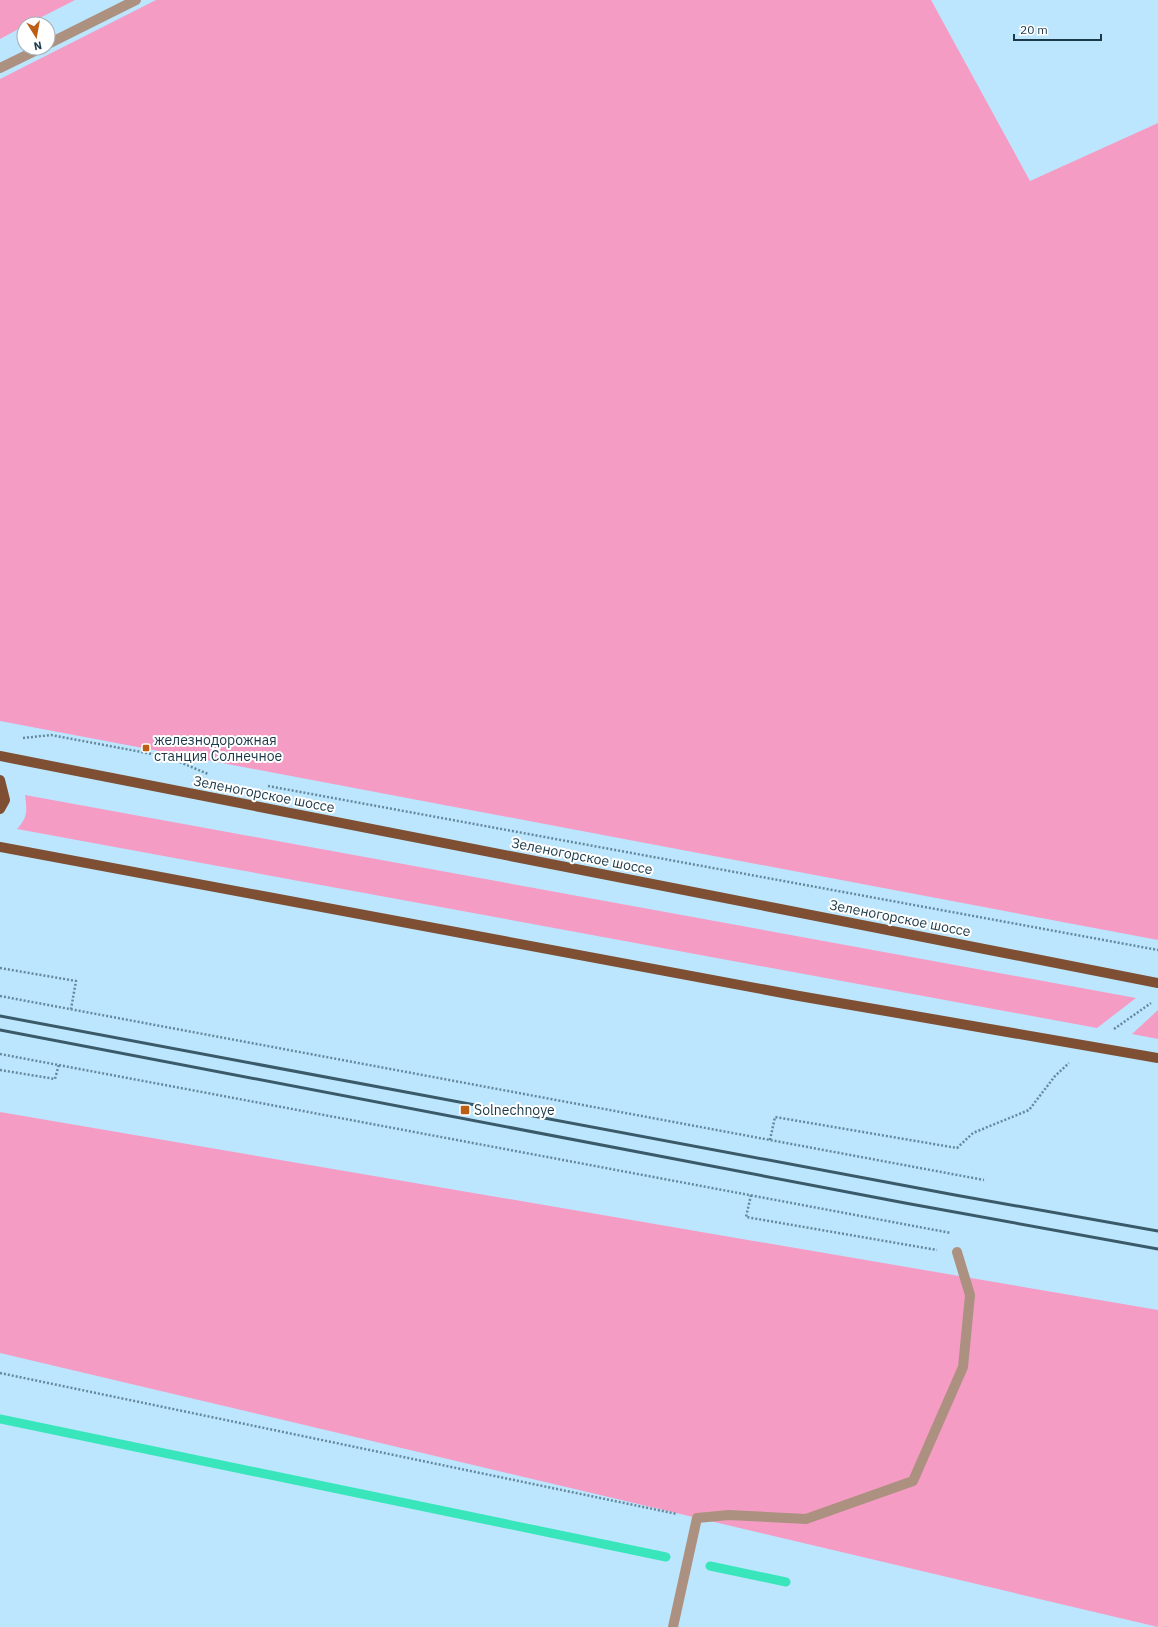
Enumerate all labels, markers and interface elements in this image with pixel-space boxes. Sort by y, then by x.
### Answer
north arrow [16,16,56,56]
scale bar [1014,16,1101,42]
text: 20 m [1020,22,1048,37]
text: N [33,38,43,53]
place label: железнодорожная станция Солнечное [154,731,283,765]
marker: железнодорожная станция Солнечное [141,743,151,753]
street label: Зеленогорское шоссе [192,771,336,817]
street label: Зеленогорское шоссе [510,833,654,879]
street label: Зеленогорское шоссе [828,895,972,941]
place label: Solnechnoye [474,1101,555,1119]
marker: Solnechnoye [459,1104,471,1116]

